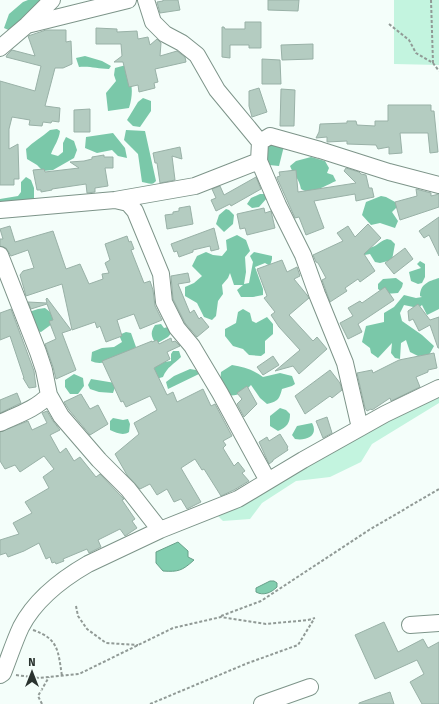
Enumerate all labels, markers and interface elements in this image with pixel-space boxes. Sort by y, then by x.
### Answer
north arrow [12,652,52,692]
text: N [28,656,36,669]

